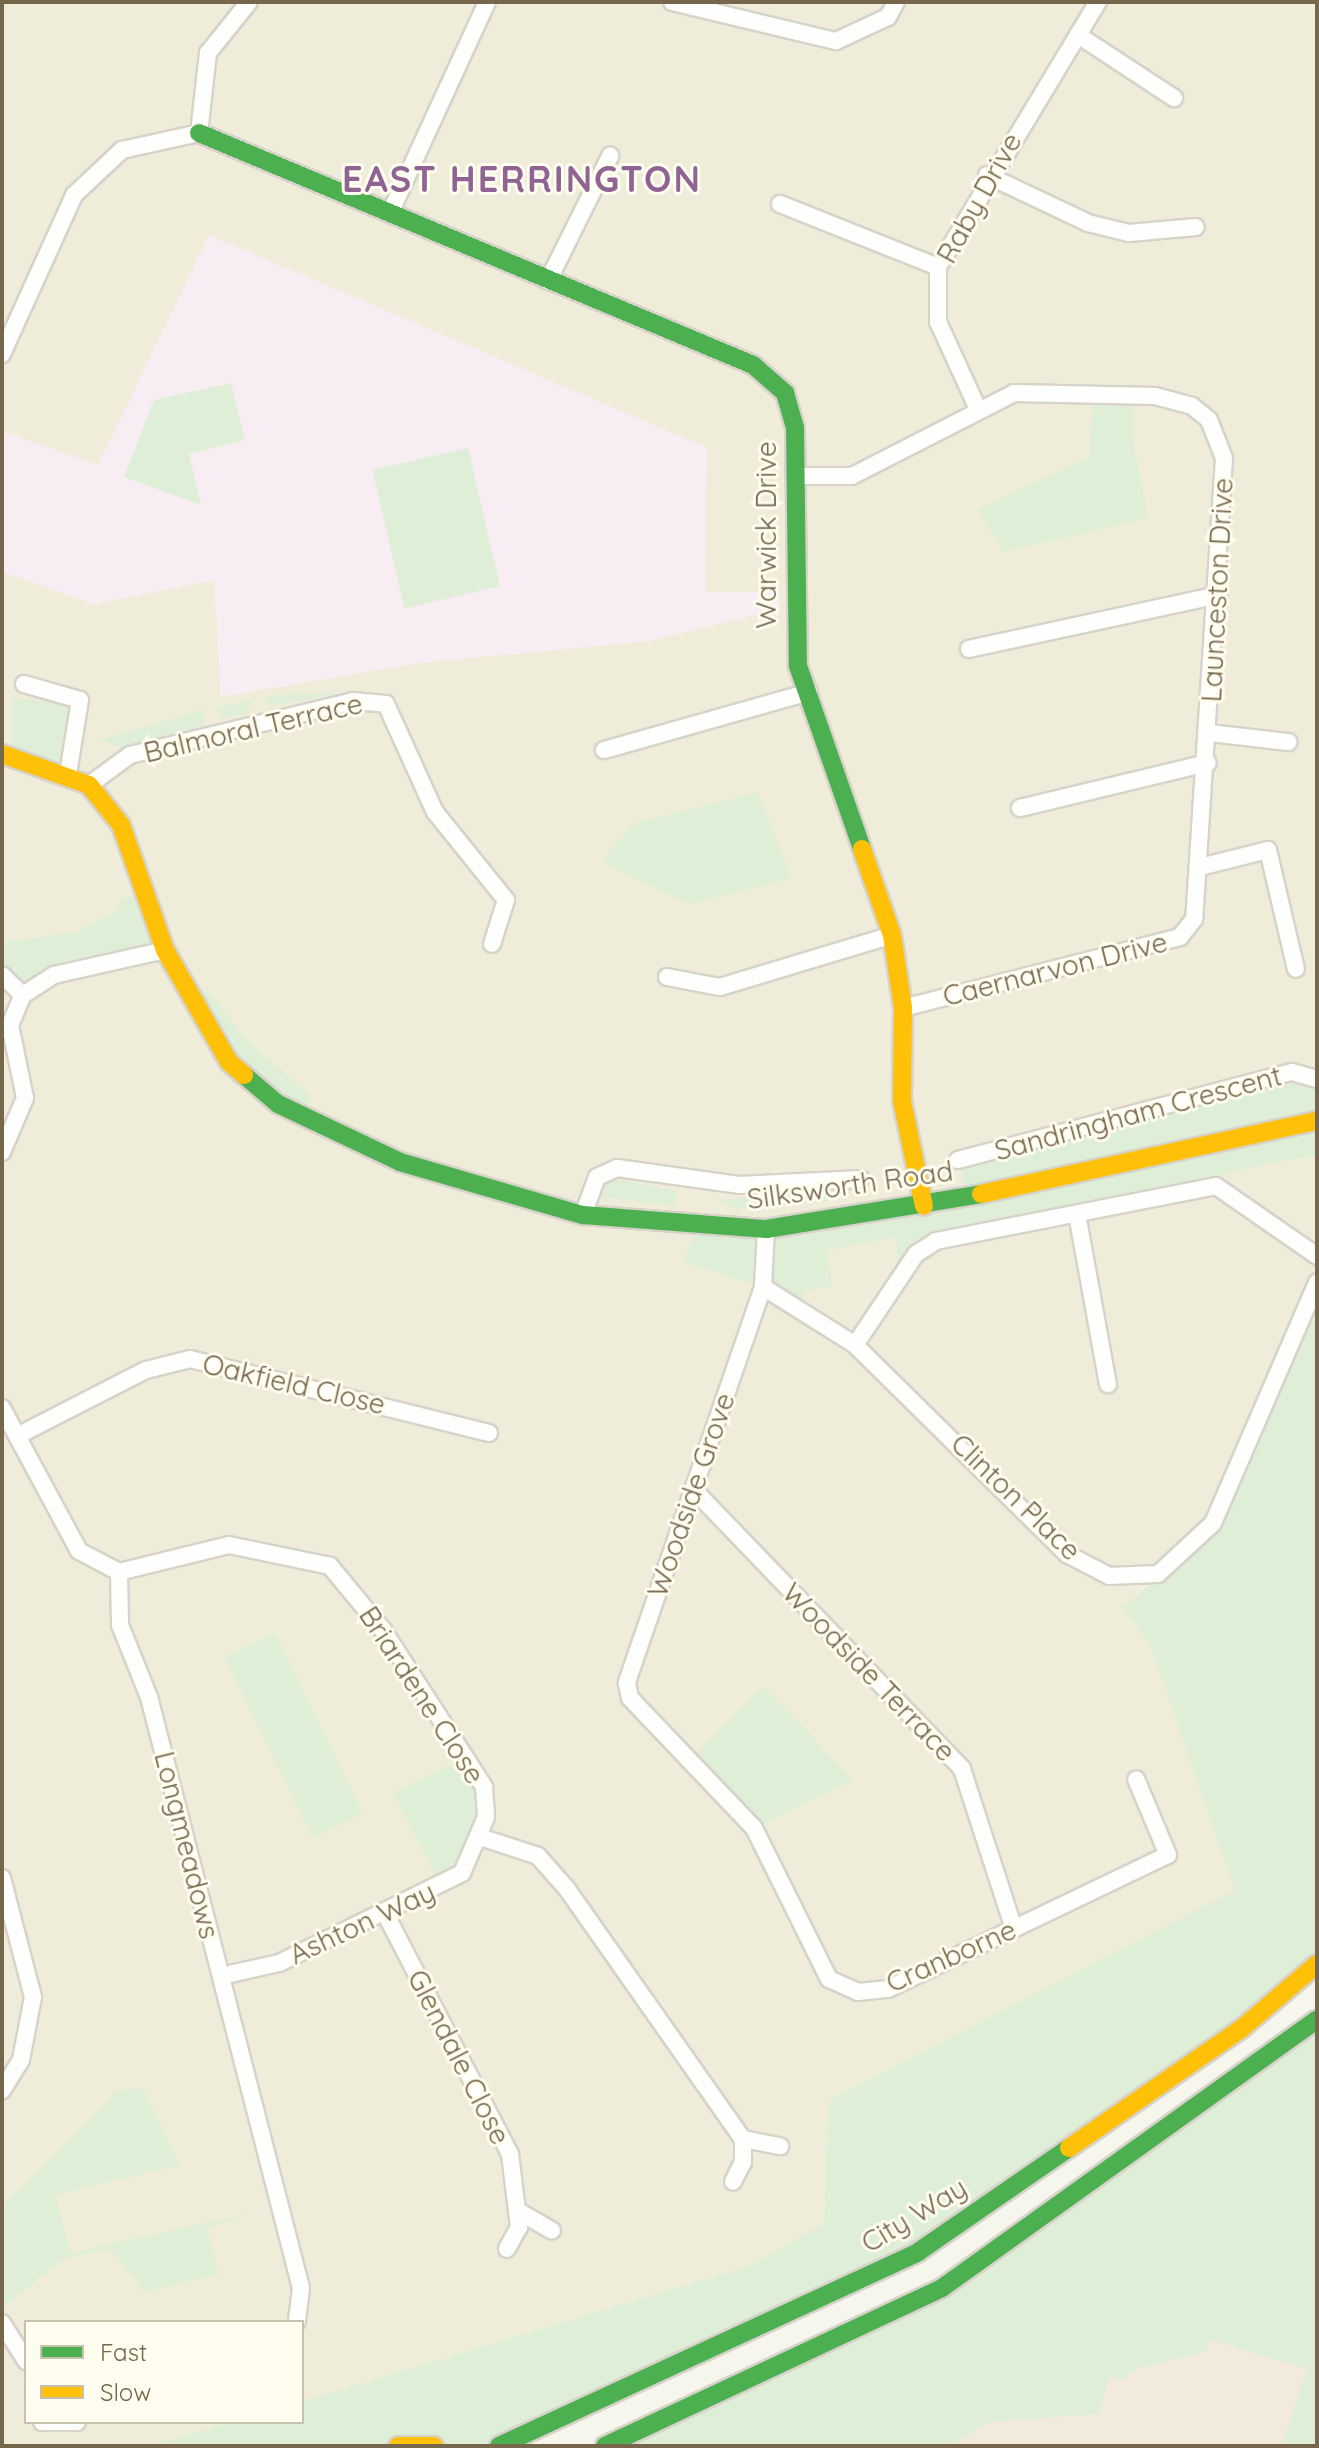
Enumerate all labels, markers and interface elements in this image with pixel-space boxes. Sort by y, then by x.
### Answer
street label: Raby Drive [929,127,1029,269]
district label: EAST HERRINGTON [342,157,702,201]
street label: Warwick Drive [749,441,783,629]
street label: Launceston Drive [1194,477,1240,703]
street label: Balmoral Terrace [140,686,366,770]
street label: Caernarvon Drive [939,925,1171,1013]
street label: Sandringham Crescent [991,1059,1285,1167]
street label: Silksworth Road [745,1154,955,1216]
street label: Oakfield Close [199,1347,389,1421]
street label: Woodside Grove [640,1388,742,1602]
street label: Clinton Place [944,1427,1088,1567]
street label: Woodside Terrace [775,1576,963,1768]
street label: Briardene Close [352,1600,492,1790]
street label: Longmeadows [147,1748,227,1942]
street label: Ashton Way [284,1875,440,1971]
street label: Cranborne [881,1912,1021,2000]
street label: Glendale Close [401,1964,517,2150]
street label: City Way [855,2170,973,2260]
legend [24,2320,304,2424]
text: Fast [100,2337,147,2367]
text: Slow [100,2377,151,2407]

